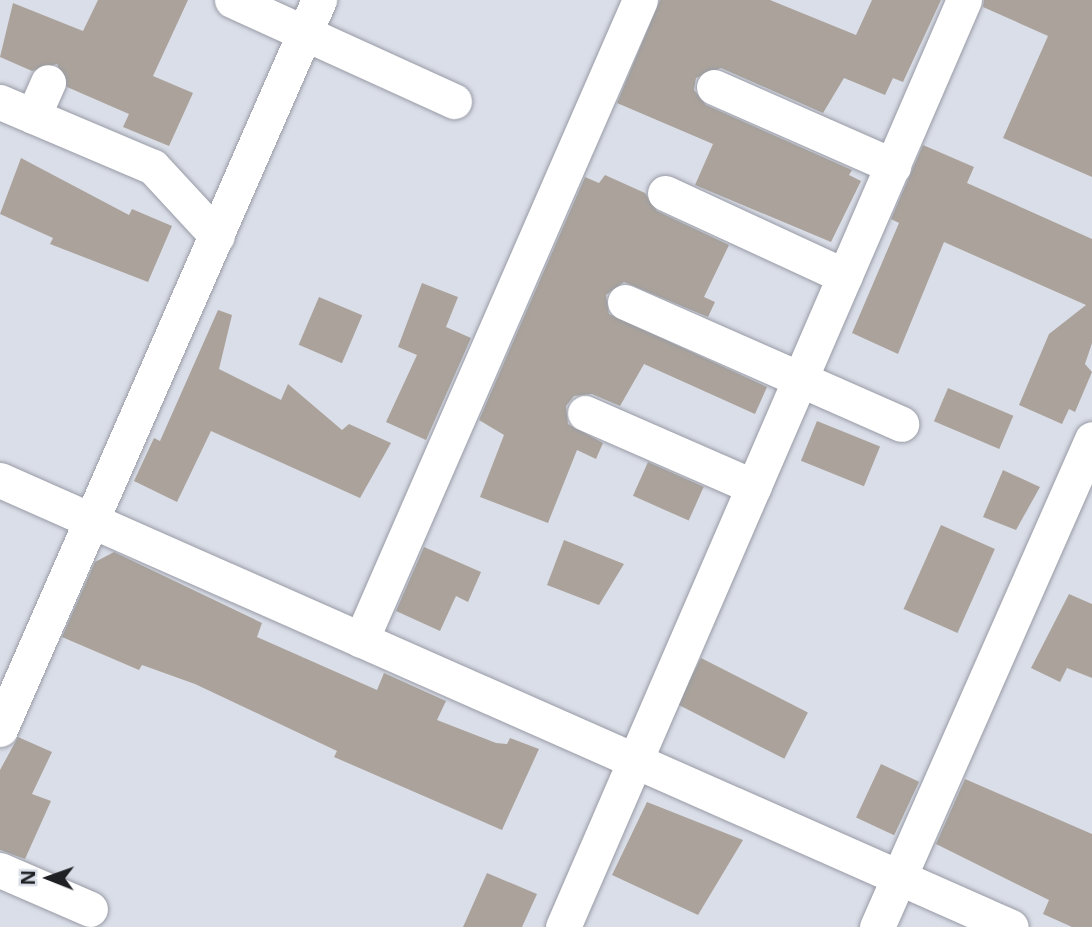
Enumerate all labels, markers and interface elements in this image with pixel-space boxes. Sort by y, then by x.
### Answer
north arrow [14,843,84,913]
text: N [15,870,41,886]

